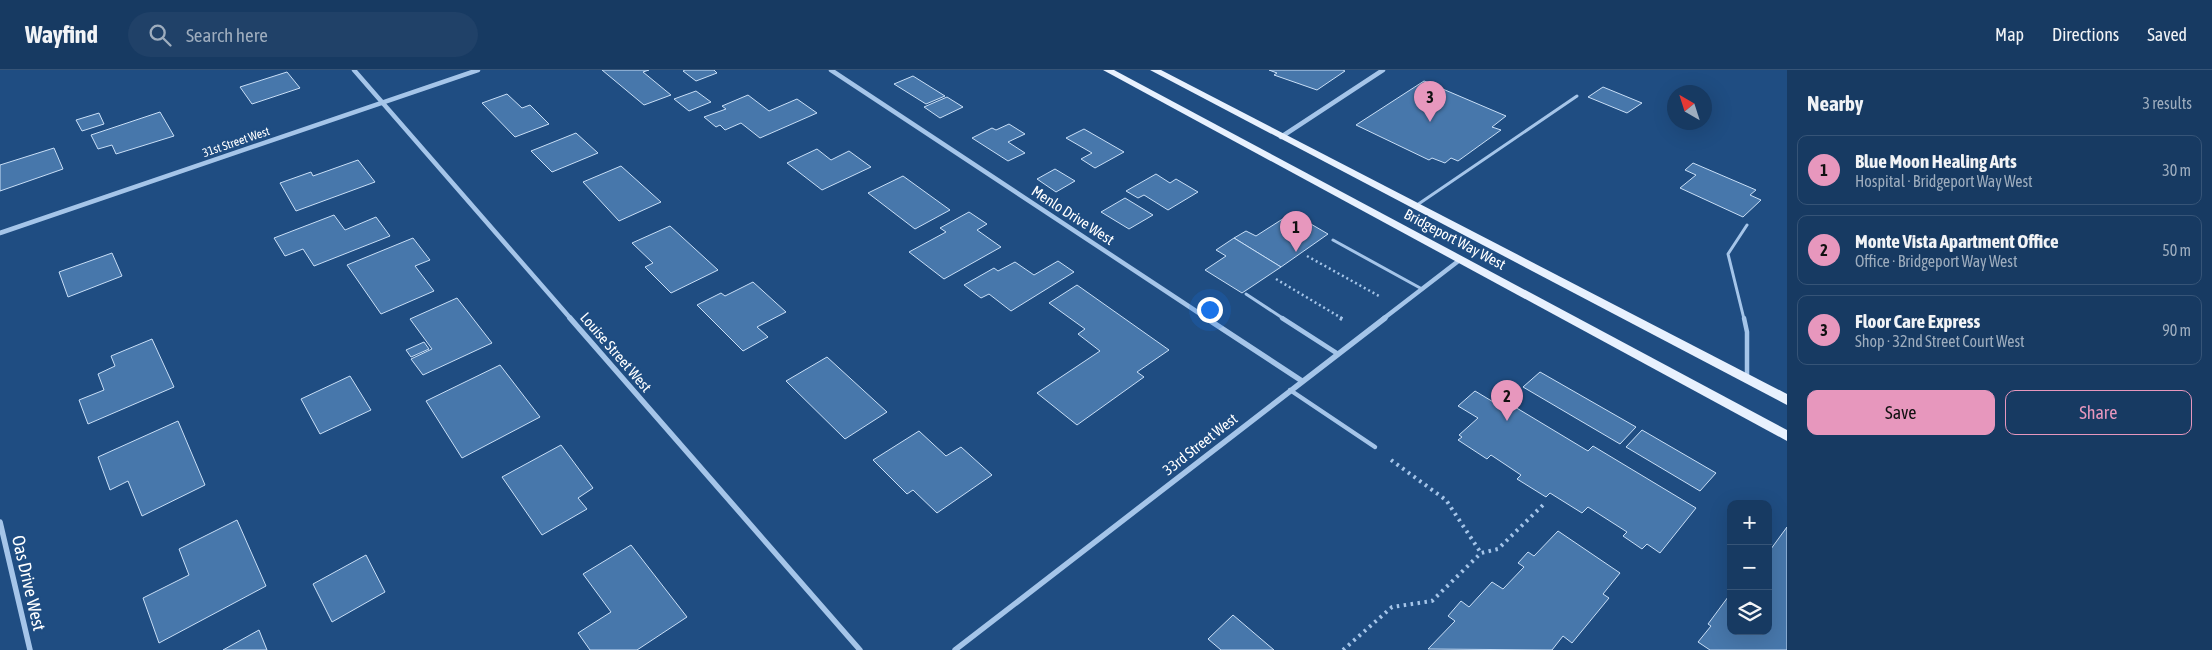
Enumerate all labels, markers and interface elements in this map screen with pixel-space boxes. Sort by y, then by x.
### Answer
search box [128,12,478,57]
text: Wayfind [25,21,98,48]
icon: search [146,21,174,49]
text: Search here [186,24,268,46]
text: Map [1995,24,2024,45]
text: Directions [2052,24,2119,45]
text: Saved [2147,24,2187,45]
pin: 3 [1414,81,1446,122]
north arrow [1667,85,1712,130]
text: Nearby [1807,91,1863,115]
text: 3 results [2142,94,2192,112]
street label: 31st Street West [201,124,272,160]
text: Blue Moon Healing Arts [1855,150,2017,172]
text: 1 [1820,161,1828,179]
text: 30 m [2162,161,2191,179]
text: Hospital · Bridgeport Way West [1855,172,2033,190]
street label: Menlo Drive West [1028,182,1118,248]
street label: Bridgeport Way West [1401,205,1509,273]
pin: 1 [1280,211,1312,252]
text: Monte Vista Apartment Office [1855,230,2059,252]
text: 2 [1820,241,1828,259]
text: 50 m [2162,241,2191,259]
text: Office · Bridgeport Way West [1855,252,2018,270]
your location [1197,297,1223,323]
street label: Louise Street West [577,309,655,395]
text: Floor Care Express [1855,310,1980,332]
text: 3 [1820,321,1828,339]
text: 90 m [2162,321,2191,339]
text: Shop · 32nd Street Court West [1855,332,2025,350]
pin: 2 [1491,380,1523,421]
button: Save [1807,390,1995,435]
button: Share [2005,390,2192,435]
street label: 33rd Street West [1159,410,1241,478]
map controls [1727,500,1772,635]
button: + [1727,500,1772,545]
street label: Oas Drive West [8,533,50,633]
button: − [1727,545,1772,590]
button: layers [1727,590,1772,635]

